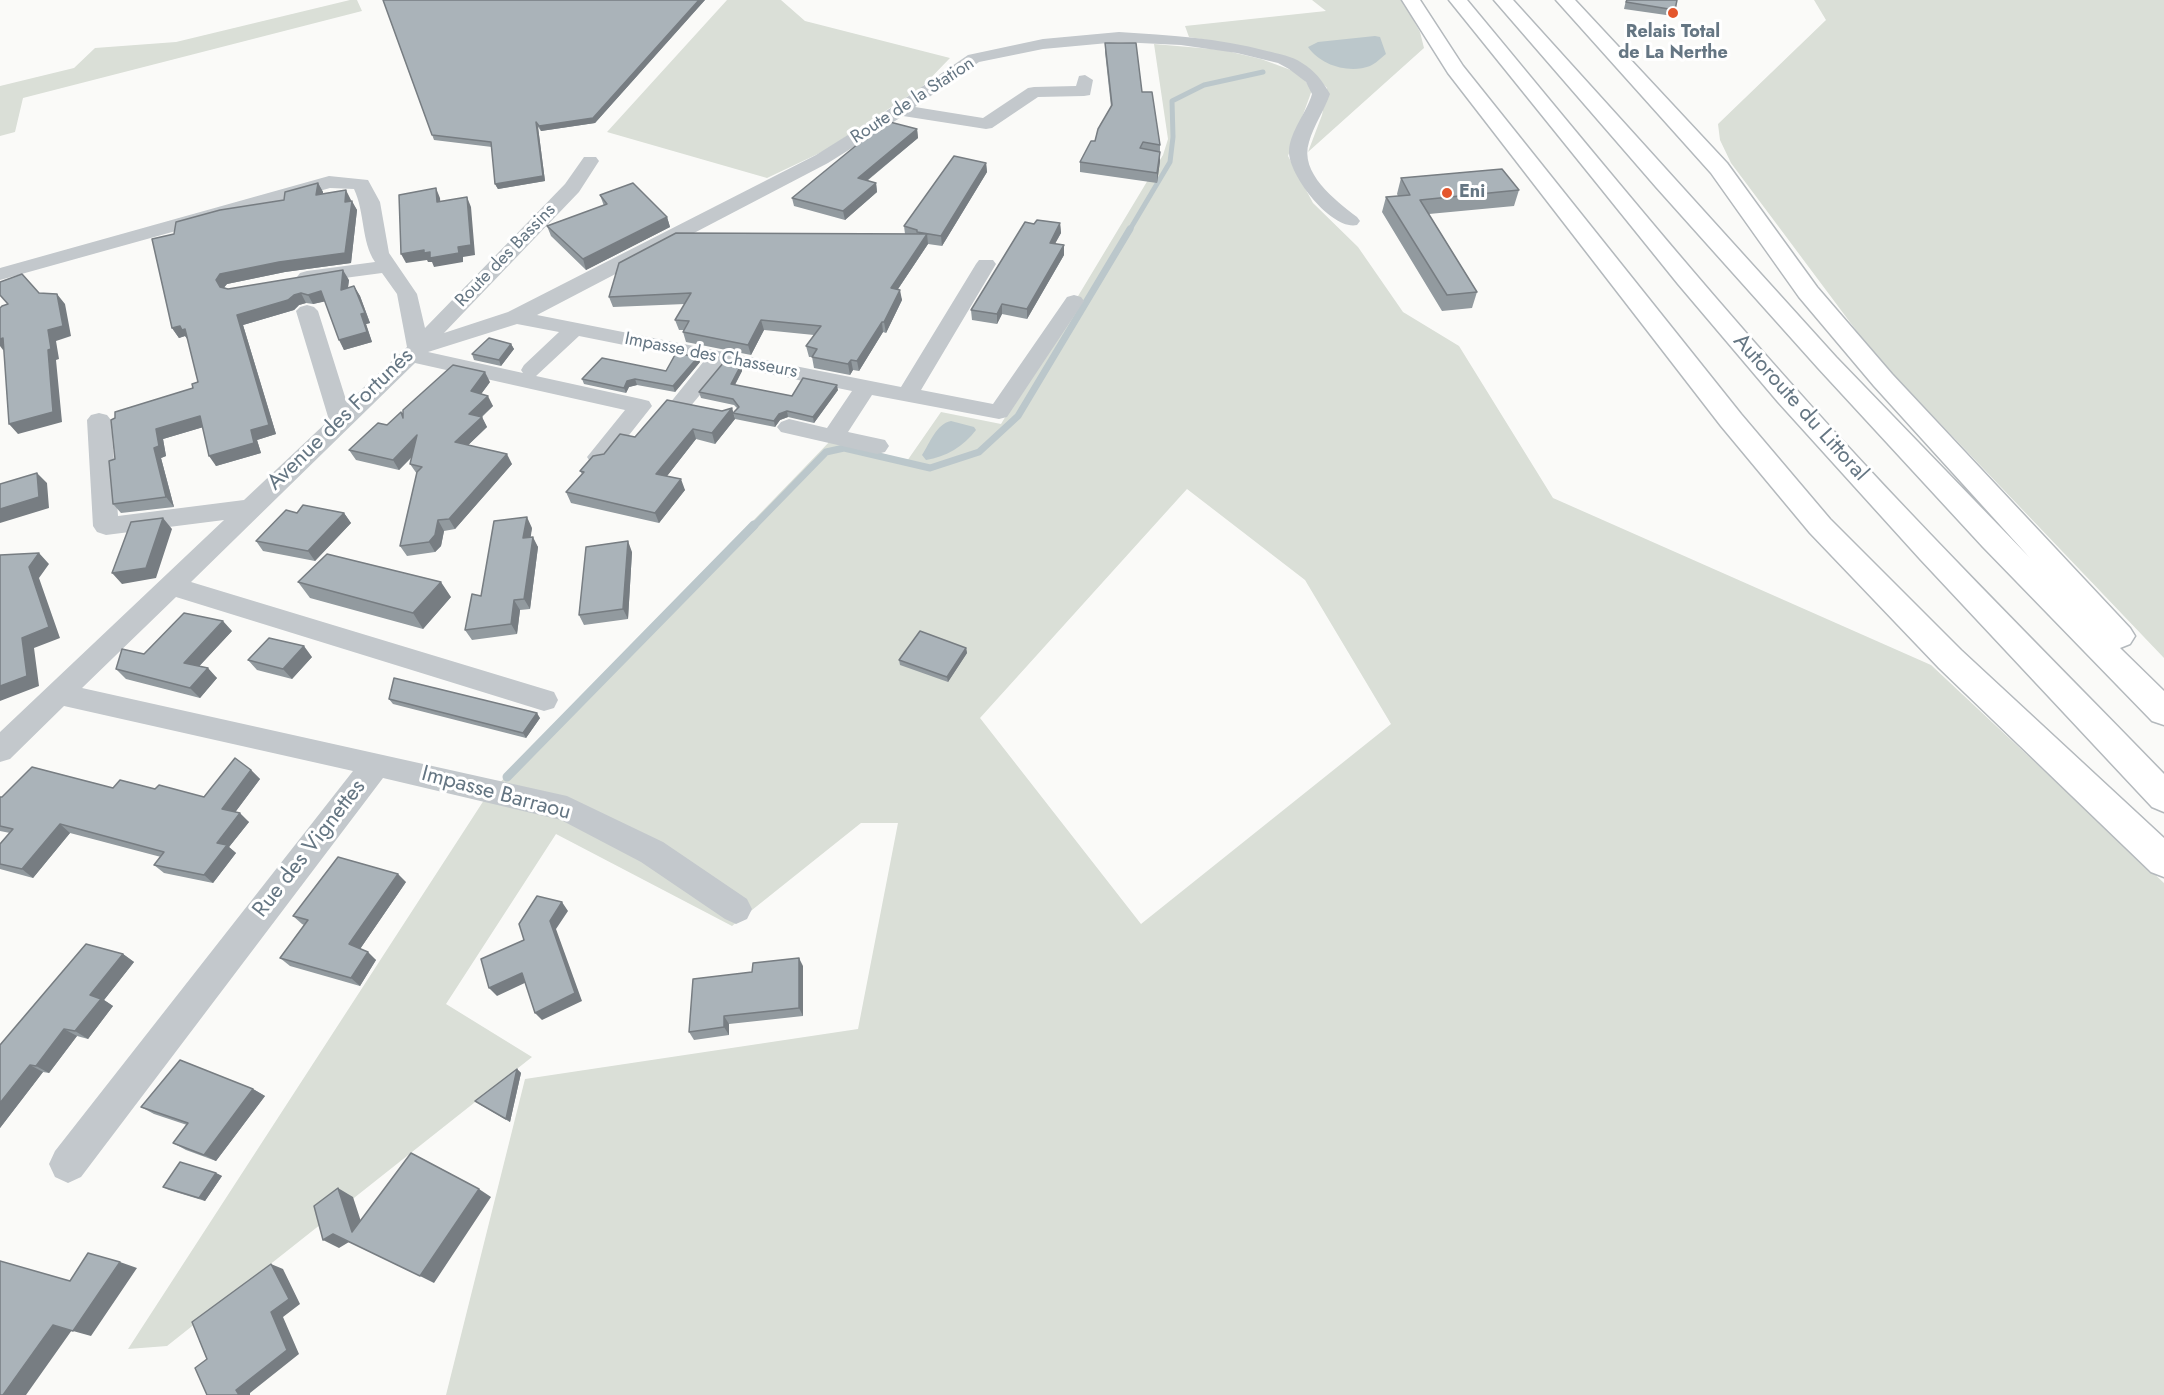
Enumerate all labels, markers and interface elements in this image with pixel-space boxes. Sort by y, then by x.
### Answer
marker: Relais Total de La Nerthe [1666,6,1680,20]
place label: Relais Total de La Nerthe [1618,22,1728,64]
street label: Route de la Station [847,53,979,149]
place label: Eni [1459,182,1485,204]
marker: Eni [1440,186,1454,200]
street label: Route des Bassins [451,200,561,312]
street label: Impasse des Chasseurs [623,329,799,383]
street label: Autoroute du Littoral [1727,329,1873,487]
street label: Avenue des Fortunés [262,343,420,497]
street label: Impasse Barraou [418,761,574,827]
street label: Rue des Vignettes [248,775,372,923]

